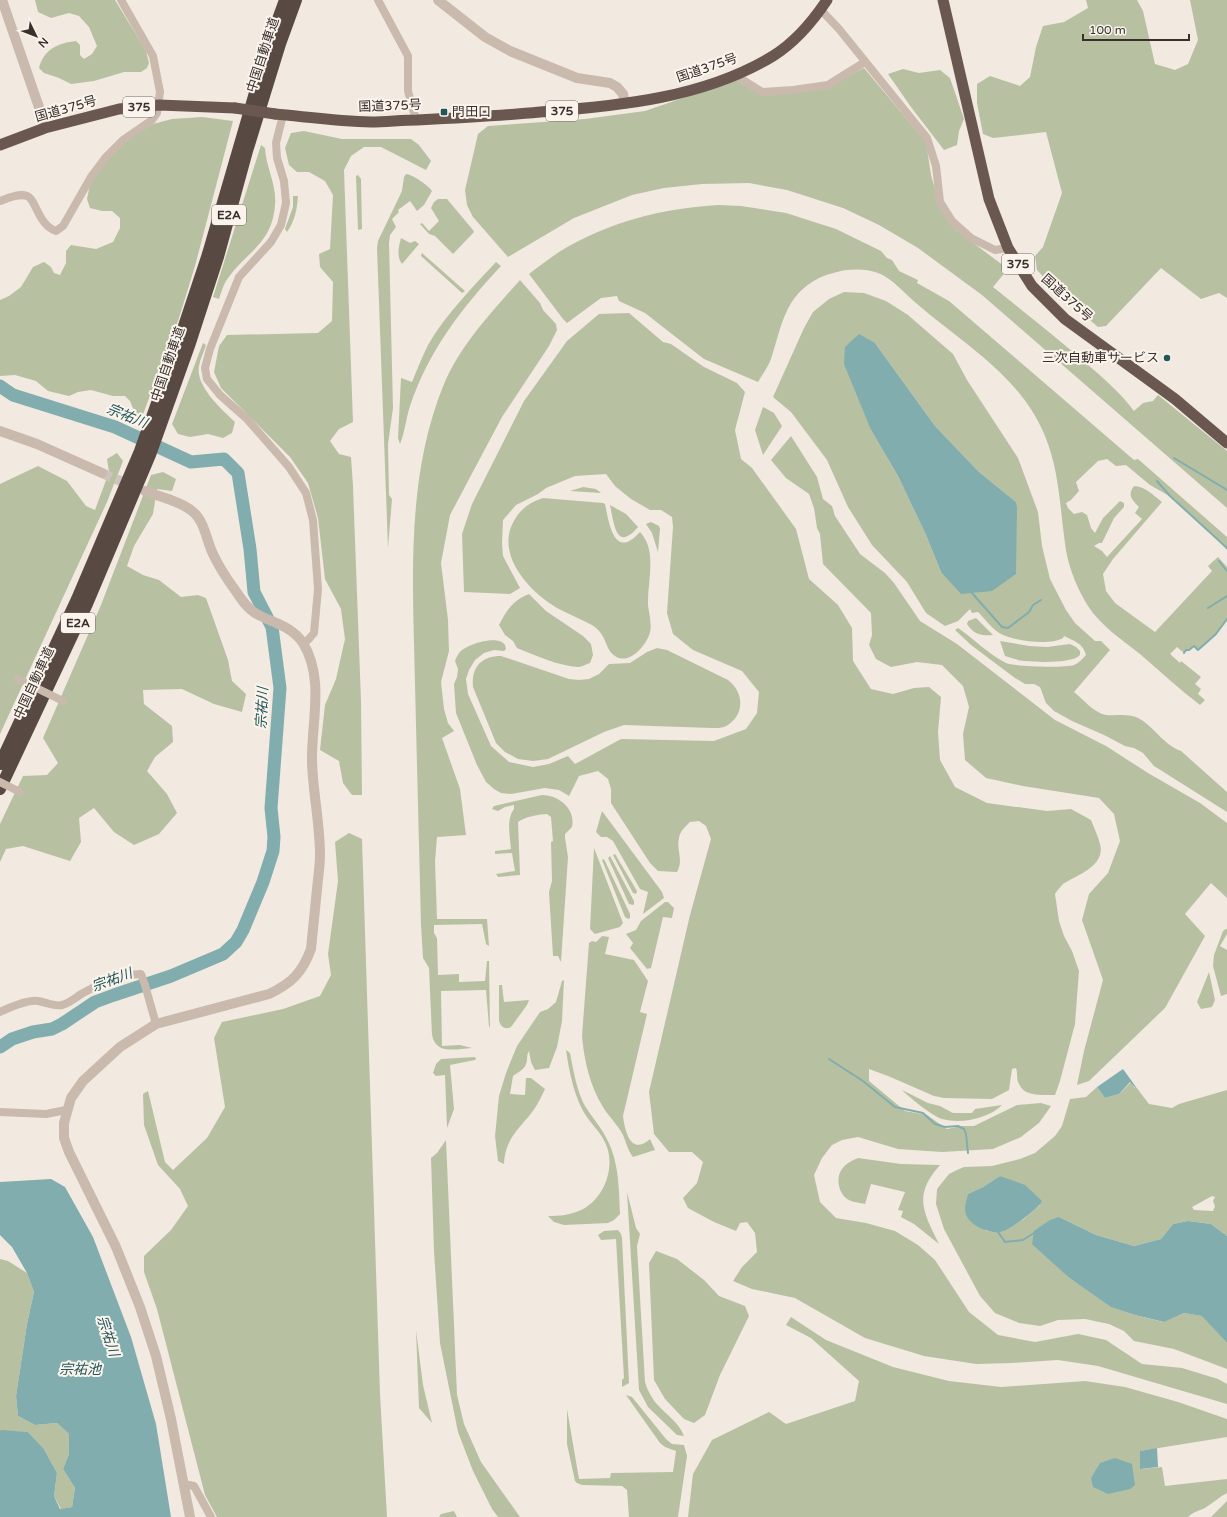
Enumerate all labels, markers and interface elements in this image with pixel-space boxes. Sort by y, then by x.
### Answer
street label: 中国自動車道 [243,15,283,95]
north arrow [16,16,56,56]
scale bar [1083,16,1189,42]
text: 100 m [1089,23,1126,37]
text: N [35,35,51,50]
street label: 国道375号 [674,50,740,86]
street label: 国道375号 [33,93,99,125]
road number: 375 [123,97,155,117]
street label: 国道375号 [358,97,422,115]
road number: 375 [546,101,578,121]
place label: 門田口 [452,104,491,120]
marker: 門田口 [439,107,449,117]
road number: E2A [212,205,246,225]
road number: 375 [1002,254,1034,274]
street label: 国道375号 [1038,271,1096,325]
street label: 中国自動車道 [148,325,188,403]
place label: 三次自動車サービス [1042,350,1159,366]
marker: 三次自動車サービス [1162,353,1172,363]
water label: 宗祐川 [104,400,152,432]
road number: E2A [61,613,95,633]
street label: 中国自動車道 [10,644,58,722]
water label: 宗祐川 [252,685,272,729]
water label: 宗祐川 [89,964,137,995]
water label: 宗祐川 [93,1313,123,1361]
water label: 宗祐池 [59,1361,103,1378]

